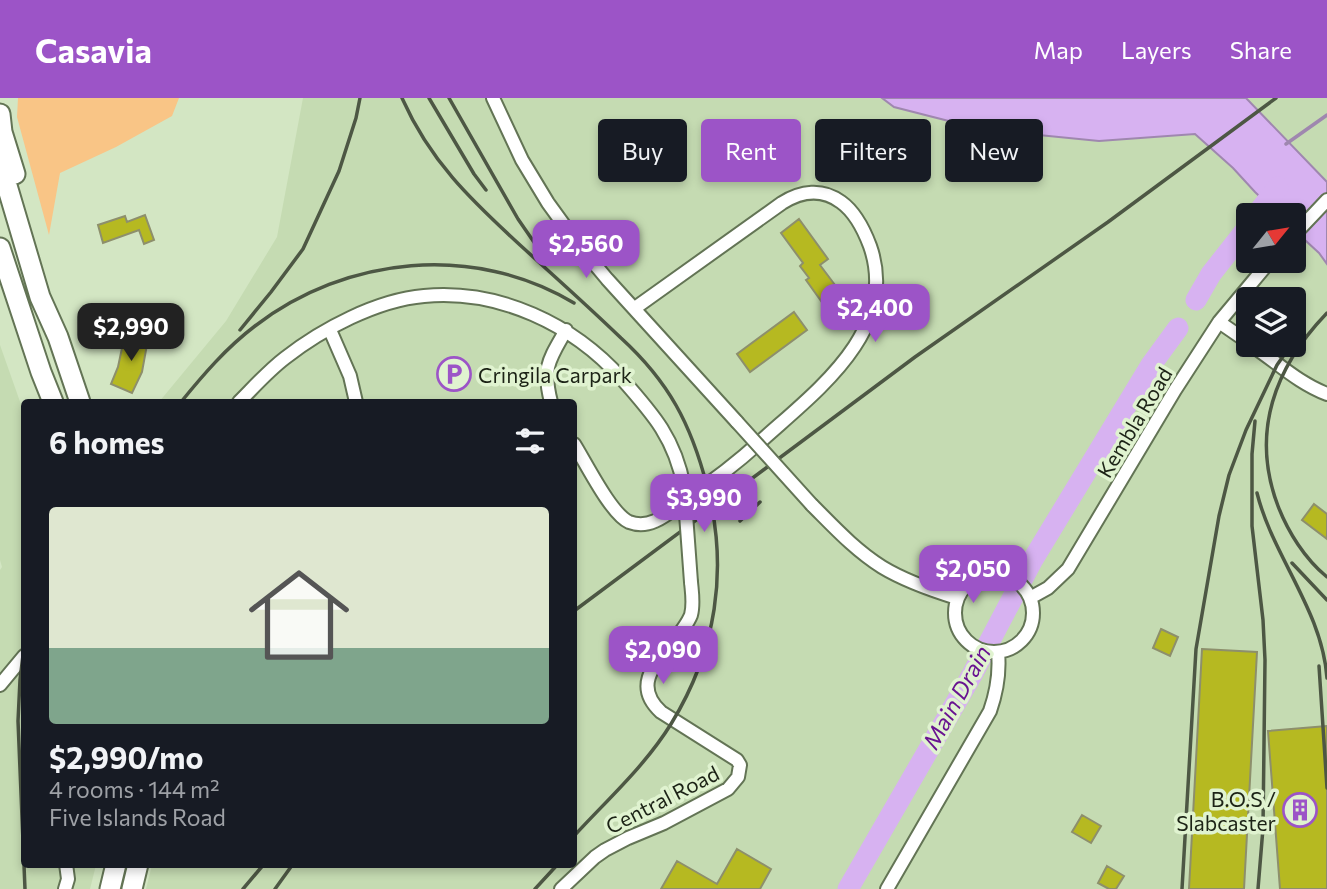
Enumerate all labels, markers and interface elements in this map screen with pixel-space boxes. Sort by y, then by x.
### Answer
text: Casavia [35,29,152,70]
text: Map [1034,35,1083,64]
text: Layers [1121,35,1192,64]
text: Share [1230,35,1292,64]
chip: Buy [598,119,687,182]
chip: Rent [701,119,801,182]
chip: Filters [815,119,931,182]
chip: New [945,119,1043,182]
north arrow [1236,203,1306,273]
map controls [1236,203,1306,357]
pin: $2,560 [529,220,643,280]
text: $2,560 [549,229,623,257]
pin: $2,400 [818,285,932,344]
button: layers [1236,287,1306,357]
text: $2,400 [837,293,913,321]
pin: $2,990 [74,303,188,363]
text: $2,990 [93,312,169,340]
parking icon: Cringila Carpark [435,355,473,393]
place label: Cringila Carpark [478,362,632,387]
street label: Kembla Road [1091,362,1177,482]
icon: filters [511,422,549,460]
text: 6 homes [49,423,164,460]
pin: $3,990 [647,474,761,534]
text: $3,990 [666,483,742,511]
pin: $2,050 [916,546,1030,605]
icon: home [236,552,362,678]
text: $2,050 [935,554,1011,582]
pin: $2,090 [606,626,720,686]
text: $2,090 [625,635,701,663]
water label: Main Drain [916,640,996,754]
text: $2,990/mo [49,738,203,775]
street label: Central Road [601,760,723,838]
text: 4 rooms · 144 m² [49,775,219,803]
place label: B.O.S / Slabcaster [1176,786,1276,835]
building icon: B.O.S / Slabcaster [1281,791,1319,829]
text: Five Islands Road [49,803,226,831]

